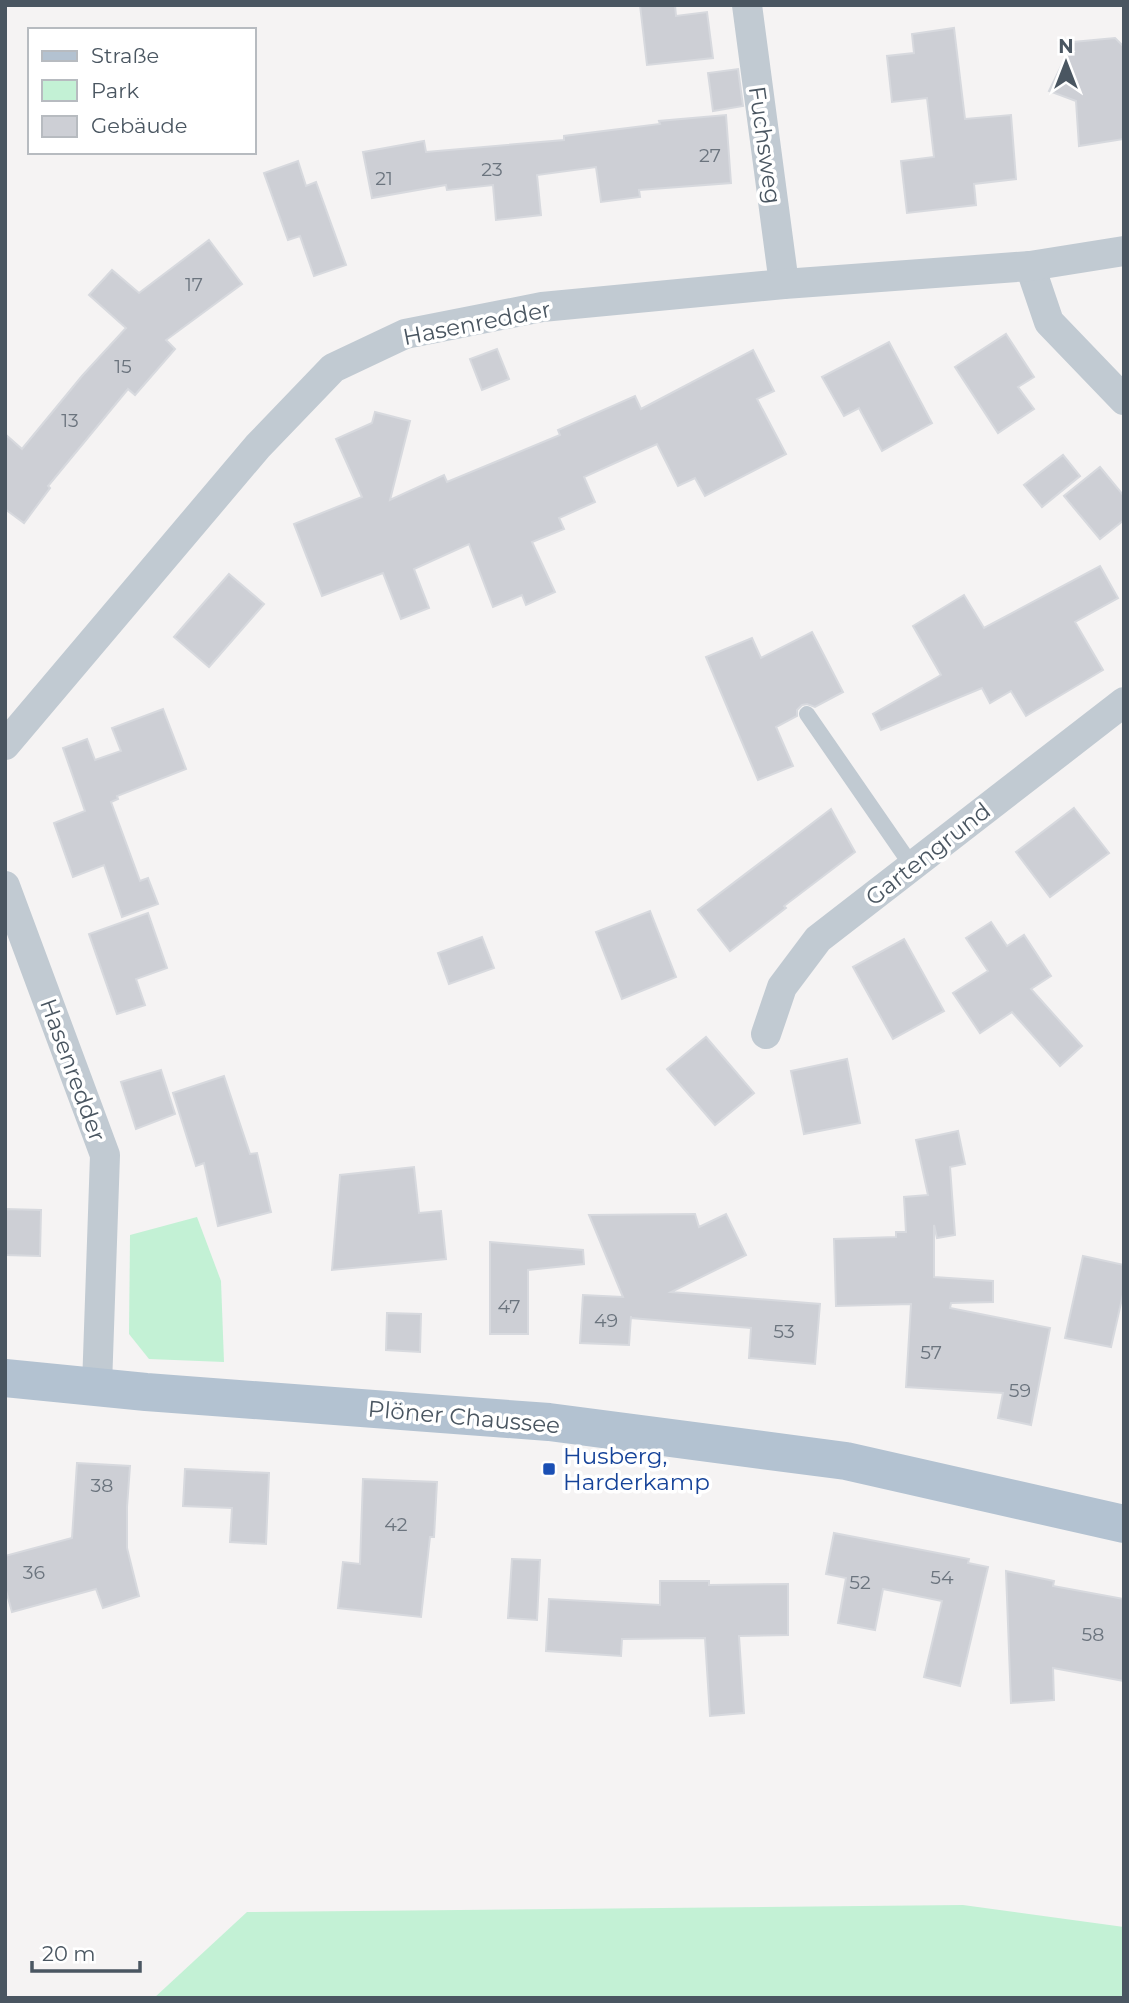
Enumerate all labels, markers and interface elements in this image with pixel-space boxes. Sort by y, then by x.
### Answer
legend [28,28,256,154]
north arrow [1031,28,1101,98]
text: N [1058,35,1074,58]
text: Straße [91,43,159,68]
text: Park [91,78,139,103]
street label: Fuchsweg [743,84,787,206]
text: Gebäude [91,113,188,138]
house number: 27 [699,144,721,167]
house number: 23 [481,158,503,181]
house number: 21 [375,167,393,190]
house number: 17 [185,273,203,296]
street label: Hasenredder [401,295,553,351]
house number: 15 [114,355,132,378]
house number: 13 [61,409,79,432]
street label: Gartengrund [860,797,996,911]
street label: Hasenredder [34,995,112,1145]
house number: 47 [498,1295,520,1318]
house number: 49 [594,1309,618,1332]
house number: 53 [773,1320,795,1343]
house number: 57 [920,1341,942,1364]
house number: 59 [1009,1379,1031,1402]
street label: Plöner Chaussee [367,1395,561,1439]
place label: Husberg, Harderkamp [563,1442,710,1496]
marker: Husberg, Harderkamp [541,1461,557,1477]
house number: 38 [91,1474,113,1497]
house number: 42 [384,1513,408,1536]
house number: 36 [23,1561,45,1584]
house number: 54 [930,1566,954,1589]
house number: 52 [849,1571,871,1594]
house number: 58 [1082,1623,1104,1646]
scale bar [32,1930,140,1974]
text: 20 m [42,1941,96,1966]

